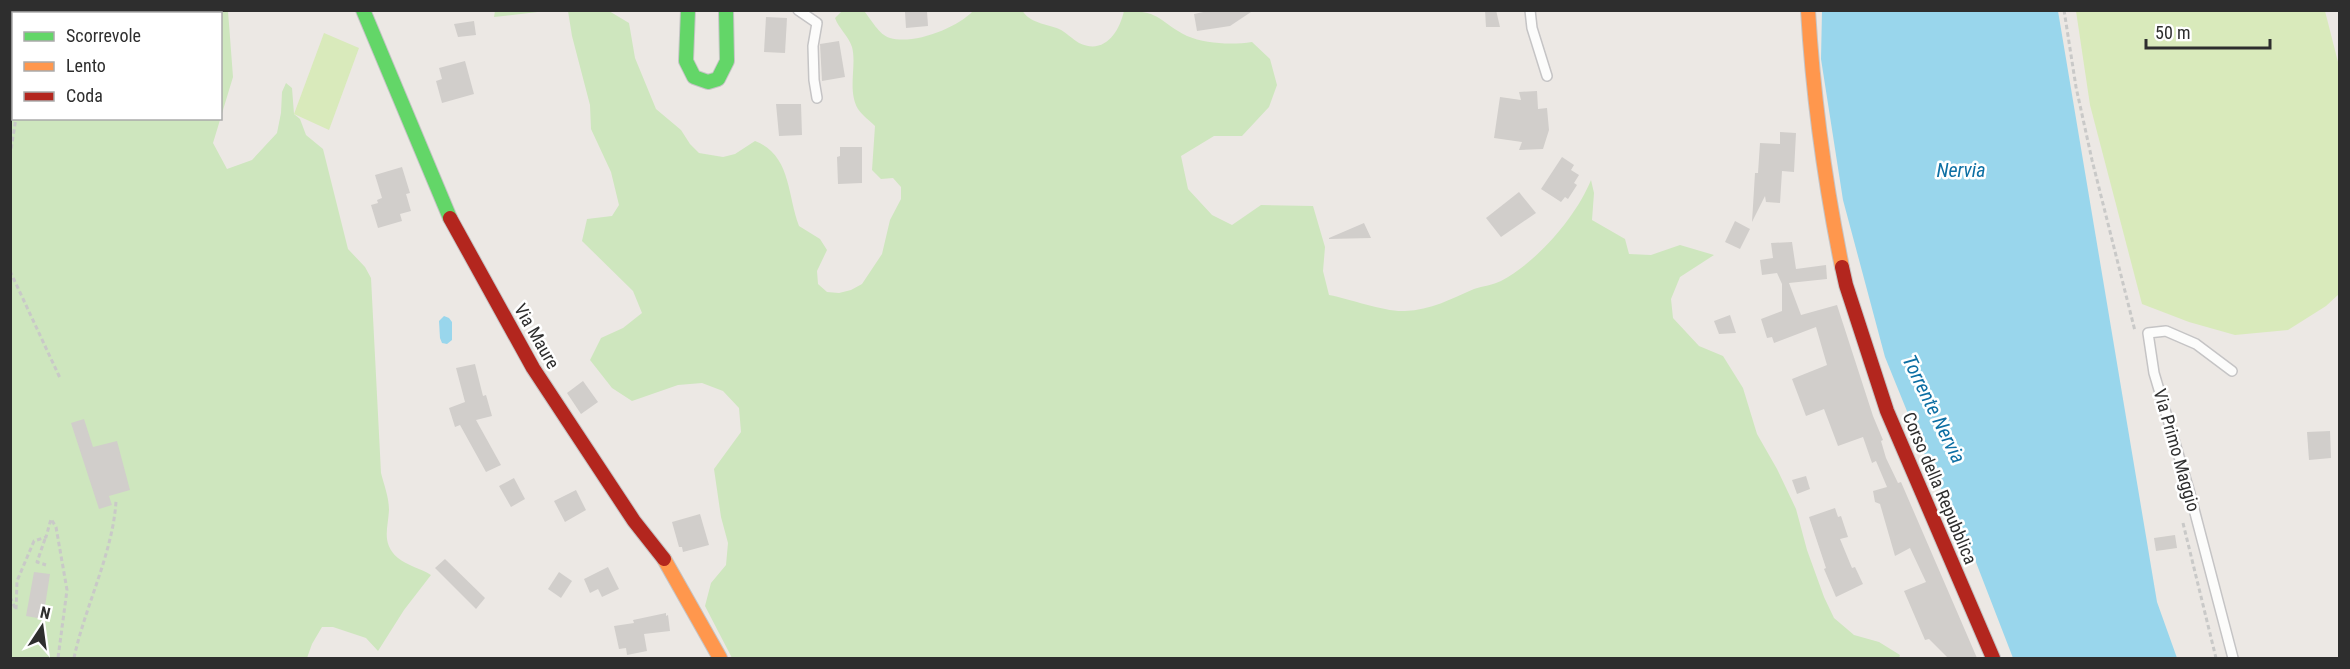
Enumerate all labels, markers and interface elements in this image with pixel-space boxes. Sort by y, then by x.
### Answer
legend [12,12,222,120]
scale bar [2146,12,2270,50]
text: 50 m [2155,22,2190,43]
text: Scorrevole [66,25,141,46]
text: Lento [66,55,106,76]
text: Coda [66,85,103,106]
water label: Nervia [1936,158,1986,182]
street label: Via Maure [510,300,564,372]
water label: Torrente Nervia [1897,351,1971,467]
street label: Via Primo Maggio [2149,386,2205,514]
street label: Corso della Repubblica [1898,409,1982,567]
north arrow [12,597,72,657]
text: N [38,603,52,623]

